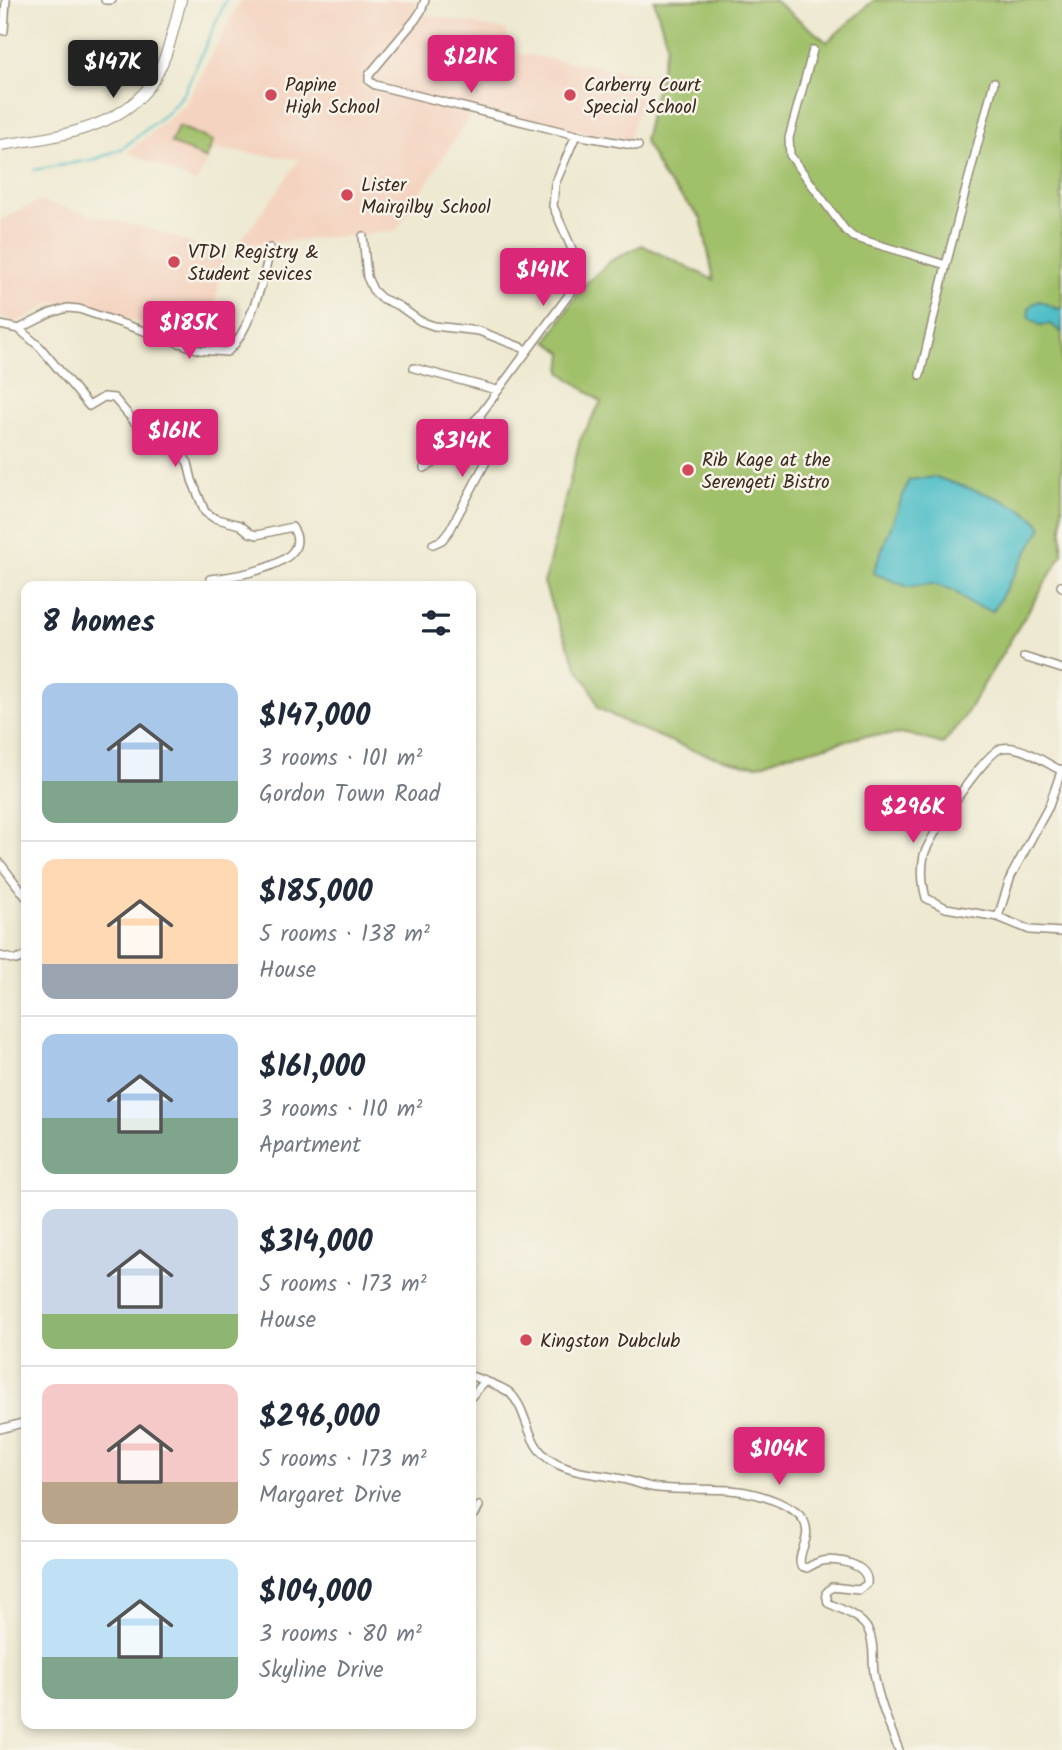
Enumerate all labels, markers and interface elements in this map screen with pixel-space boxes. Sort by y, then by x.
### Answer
pin: $121K [422,36,520,95]
text: $121K [444,40,498,76]
pin: $147K [64,41,162,100]
text: $147K [84,45,142,81]
place label: Papine High School [285,71,380,123]
place label: Carberry Court Special School [584,71,702,123]
marker: Papine High School [263,87,279,103]
marker: Carberry Court Special School [562,87,578,103]
place label: Lister Mairgilby School [361,171,491,223]
marker: Lister Mairgilby School [339,187,355,203]
place label: VTDI Registry & Student sevices [188,238,319,290]
pin: $141K [494,248,592,308]
text: $141K [516,253,570,289]
marker: VTDI Registry & Student sevices [166,254,182,270]
pin: $185K [140,302,238,361]
text: $185K [159,306,219,342]
pin: $161K [126,410,224,469]
text: $161K [148,414,202,450]
pin: $314K [413,420,511,479]
text: $314K [432,424,492,460]
place label: Rib Kage at the Serengeti Bistro [702,446,831,498]
marker: Rib Kage at the Serengeti Bistro [680,462,696,478]
text: 8 homes [42,599,155,647]
icon: filters [417,604,455,642]
text: $147,000 [259,693,370,741]
icon: home [98,711,182,795]
text: 3 rooms · 101 m² [259,741,422,777]
text: Gordon Town Road [259,777,440,813]
pin: $296K [864,786,962,845]
text: $296K [881,790,945,826]
text: $185,000 [259,869,373,917]
icon: home [98,887,182,971]
text: 5 rooms · 138 m² [259,917,430,953]
text: House [259,953,316,989]
text: $161,000 [259,1044,365,1092]
icon: home [98,1062,182,1146]
text: 3 rooms · 110 m² [259,1092,422,1128]
text: Apartment [259,1128,361,1164]
text: $314,000 [259,1219,373,1267]
icon: home [98,1237,182,1321]
text: 5 rooms · 173 m² [259,1267,427,1303]
text: House [259,1303,316,1339]
place label: Kingston Dubclub [540,1327,680,1357]
marker: Kingston Dubclub [518,1332,534,1348]
text: $296,000 [259,1394,380,1442]
icon: home [98,1412,182,1496]
pin: $104K [730,1428,828,1487]
text: $104K [750,1432,808,1468]
text: 5 rooms · 173 m² [259,1442,427,1478]
text: Margaret Drive [259,1478,401,1514]
text: $104,000 [259,1569,372,1617]
icon: home [98,1587,182,1671]
text: 3 rooms · 80 m² [259,1617,422,1653]
text: Skyline Drive [259,1653,384,1689]

